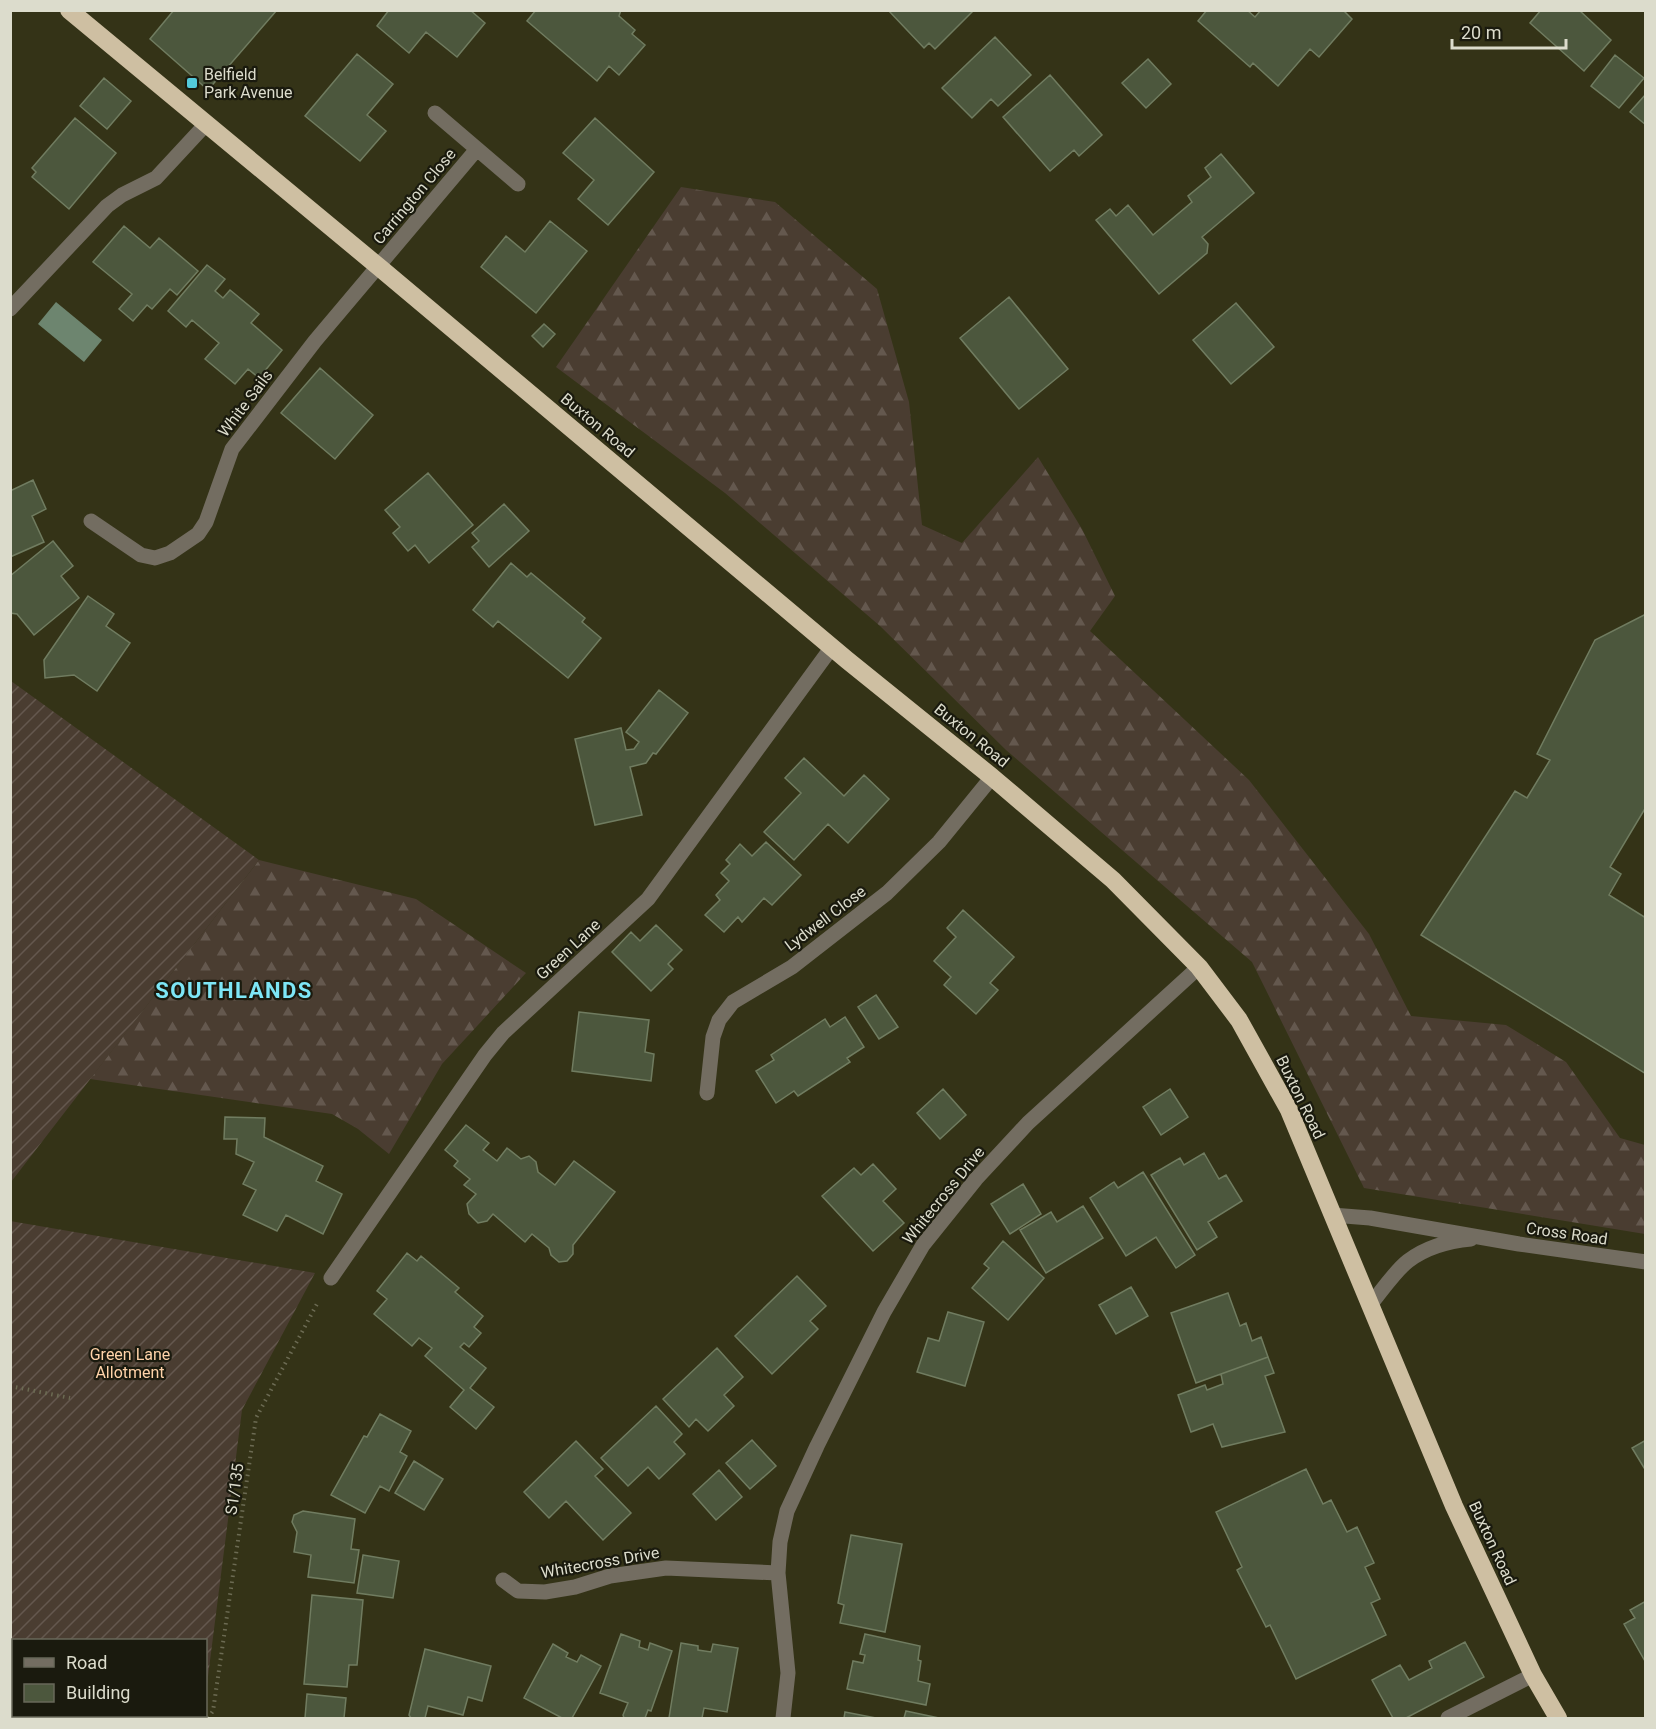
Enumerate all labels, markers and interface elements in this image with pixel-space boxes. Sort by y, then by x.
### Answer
scale bar [1452,12,1566,50]
text: 20 m [1461,22,1501,43]
place label: Belfield Park Avenue [204,65,293,102]
marker: Belfield Park Avenue [185,76,199,90]
street label: Carrington Close [369,145,460,248]
street label: White Sails [214,366,277,440]
street label: Buxton Road [557,389,638,462]
street label: Buxton Road [931,700,1013,771]
street label: Lydwell Close [781,882,870,955]
street label: Green Lane [532,915,604,984]
district label: SOUTHLANDS [155,978,313,1003]
street label: Buxton Road [1272,1052,1329,1142]
street label: Whitecross Drive [898,1143,988,1248]
street label: Cross Road [1525,1218,1609,1249]
park label: Green Lane Allotment [90,1345,170,1382]
street label: S1/135 [221,1462,248,1516]
street label: Buxton Road [1465,1498,1520,1588]
street label: Whitecross Drive [539,1543,661,1582]
legend [12,1639,207,1717]
text: Road [66,1652,107,1673]
text: Building [66,1682,130,1703]

